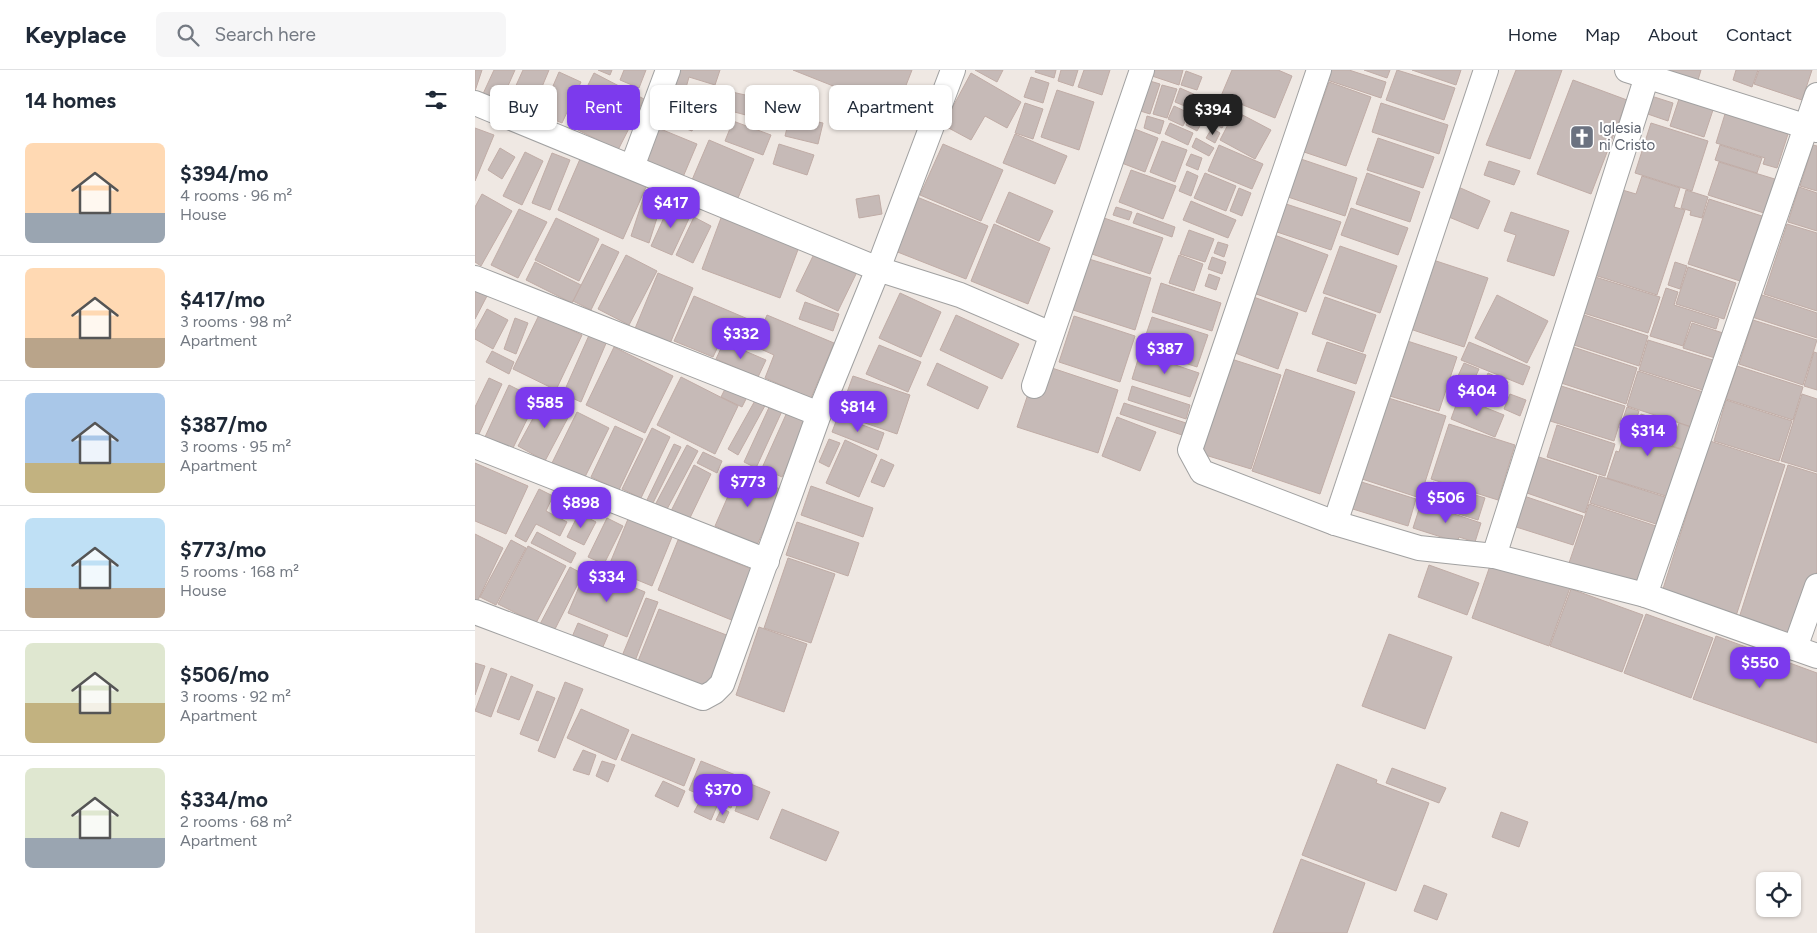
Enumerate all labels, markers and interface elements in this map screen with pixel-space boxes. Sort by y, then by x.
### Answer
search box [156,12,506,57]
text: Keyplace [25,20,126,49]
icon: search [174,21,202,49]
text: Search here [214,23,316,46]
text: Home [1508,24,1557,46]
text: Map [1585,24,1620,46]
text: About [1648,24,1698,46]
text: Contact [1726,24,1792,46]
chip: Buy [490,85,557,130]
chip: Rent [567,85,640,130]
chip: Filters [650,85,735,130]
chip: New [745,85,819,130]
chip: Apartment [829,85,952,130]
icon: filters [422,86,450,114]
text: 14 homes [25,88,116,113]
pin: $394 [1183,93,1243,136]
text: $394 [1194,100,1232,119]
place label: Iglesia ni Cristo [1599,119,1656,154]
church icon: Iglesia ni Cristo [1569,124,1595,150]
text: $394/mo [180,161,268,186]
icon: home [65,163,125,223]
text: 4 rooms · 96 m² [180,186,292,205]
pin: $417 [641,186,701,229]
text: $417 [654,193,688,212]
text: House [180,205,226,224]
text: $417/mo [180,287,265,312]
icon: home [65,288,125,348]
text: 3 rooms · 98 m² [180,312,292,331]
pin: $332 [711,318,771,360]
text: $332 [723,324,759,343]
text: Apartment [180,331,257,350]
pin: $387 [1135,332,1195,375]
text: $387 [1147,339,1183,358]
pin: $404 [1447,374,1507,417]
text: $404 [1457,381,1497,400]
pin: $585 [515,386,575,429]
pin: $814 [828,390,888,433]
text: $585 [526,393,564,412]
text: $814 [840,397,876,416]
text: $387/mo [180,412,267,437]
icon: home [65,413,125,473]
pin: $314 [1618,414,1678,457]
text: $314 [1631,421,1665,440]
text: 3 rooms · 95 m² [180,437,291,456]
text: Apartment [180,456,257,475]
pin: $773 [718,466,778,508]
text: $773 [730,472,766,491]
pin: $506 [1416,482,1476,524]
pin: $898 [551,486,611,529]
text: $506 [1427,488,1465,507]
text: $898 [562,493,600,512]
text: $773/mo [180,537,266,562]
icon: home [65,538,125,598]
pin: $334 [577,560,637,603]
text: 5 rooms · 168 m² [180,562,299,581]
text: $334 [589,567,625,586]
text: House [180,581,226,600]
pin: $550 [1730,646,1790,689]
text: $550 [1741,653,1779,672]
text: $506/mo [180,662,269,687]
icon: home [65,663,125,723]
text: 3 rooms · 92 m² [180,687,291,706]
text: Apartment [180,706,257,725]
pin: $370 [693,774,753,816]
text: $370 [704,780,742,799]
text: $334/mo [180,787,268,812]
icon: home [65,788,125,848]
text: 2 rooms · 68 m² [180,812,292,831]
text: Apartment [180,831,257,850]
map controls [1756,872,1801,917]
button: locate [1756,872,1801,917]

